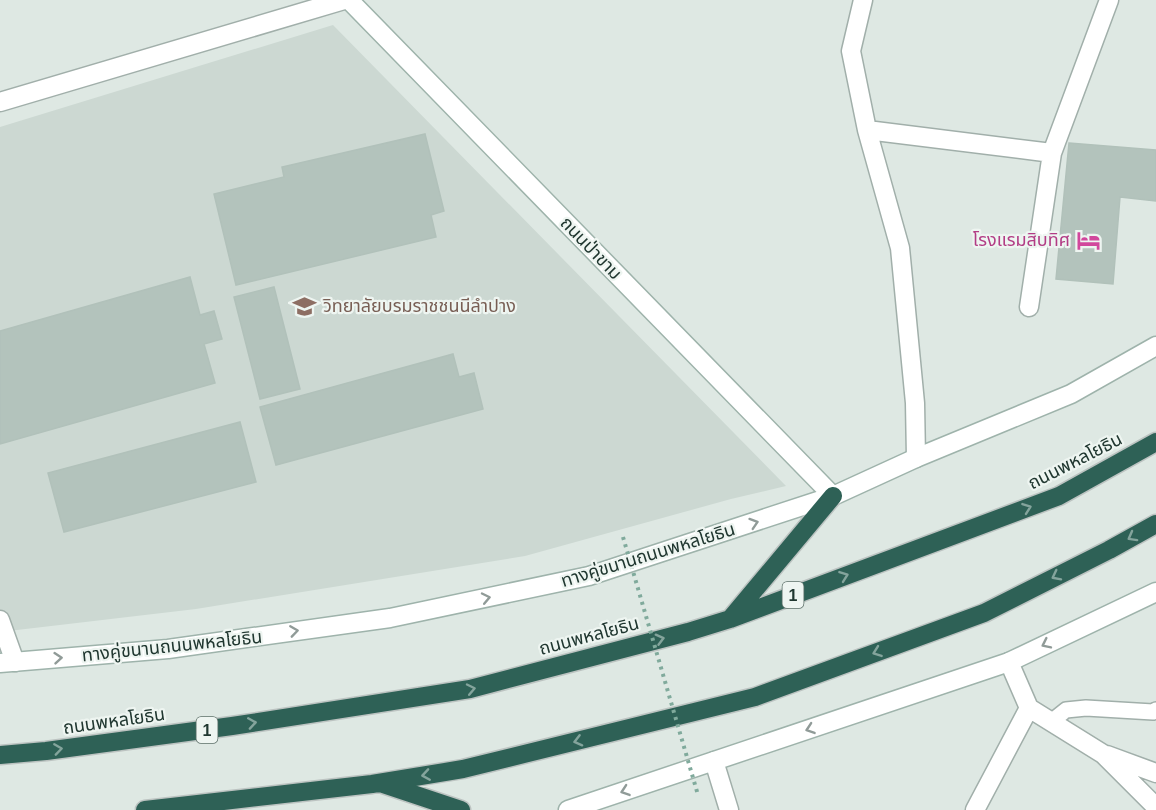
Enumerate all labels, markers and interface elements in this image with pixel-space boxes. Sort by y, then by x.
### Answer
street label: ถนนป่าขาม [556,213,626,283]
hotel icon: โรงแรมสิบทิศ [1075,227,1101,253]
place label: โรงแรมสิบทิศ [973,230,1070,250]
school or university icon: วิทยาลัยบรมราชชนนีลำปาง [292,293,318,319]
place label: วิทยาลัยบรมราชชนนีลำปาง [322,296,516,316]
street label: ถนนพหลโยธิน [1025,429,1125,493]
one-way arrow [1021,503,1032,515]
one-way arrow [748,518,759,530]
street label: ทางคู่ขนานถนนพหลโยธิน [559,519,738,593]
one-way arrow [1128,530,1139,541]
one-way arrow [1052,569,1063,581]
one-way arrow [838,571,849,584]
road number: 1 [782,582,804,608]
one-way arrow [480,592,490,605]
street label: ถนนพหลโยธิน [537,613,641,659]
one-way arrow [289,626,298,638]
street label: ทางคู่ขนานถนนพหลโยธิน [81,627,263,667]
one-way arrow [655,634,665,647]
one-way arrow [1042,637,1053,649]
one-way arrow [872,645,883,657]
one-way arrow [54,652,63,665]
one-way arrow [466,683,476,696]
street label: ถนนพหลโยธิน [62,704,166,738]
road number: 1 [196,717,218,743]
one-way arrow [247,718,256,730]
one-way arrow [805,722,816,734]
one-way arrow [573,733,583,746]
one-way arrow [54,744,63,756]
one-way arrow [422,768,431,780]
one-way arrow [620,784,631,796]

